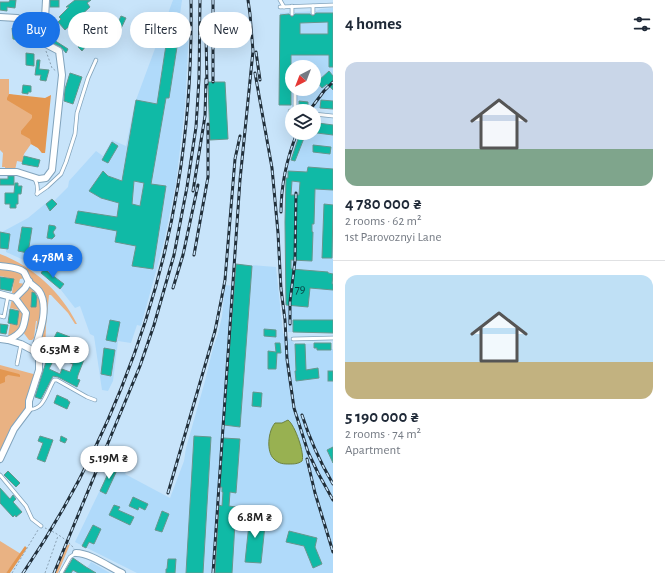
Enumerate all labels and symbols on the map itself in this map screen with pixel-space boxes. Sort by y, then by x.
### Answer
north arrow [285,60,321,96]
pin: 4.78M ₴ [16,245,90,279]
house number: 79 [295,283,306,295]
pin: 6.53M ₴ [23,337,97,371]
pin: 5.19M ₴ [72,446,146,480]
pin: 6.8M ₴ [222,505,288,539]

